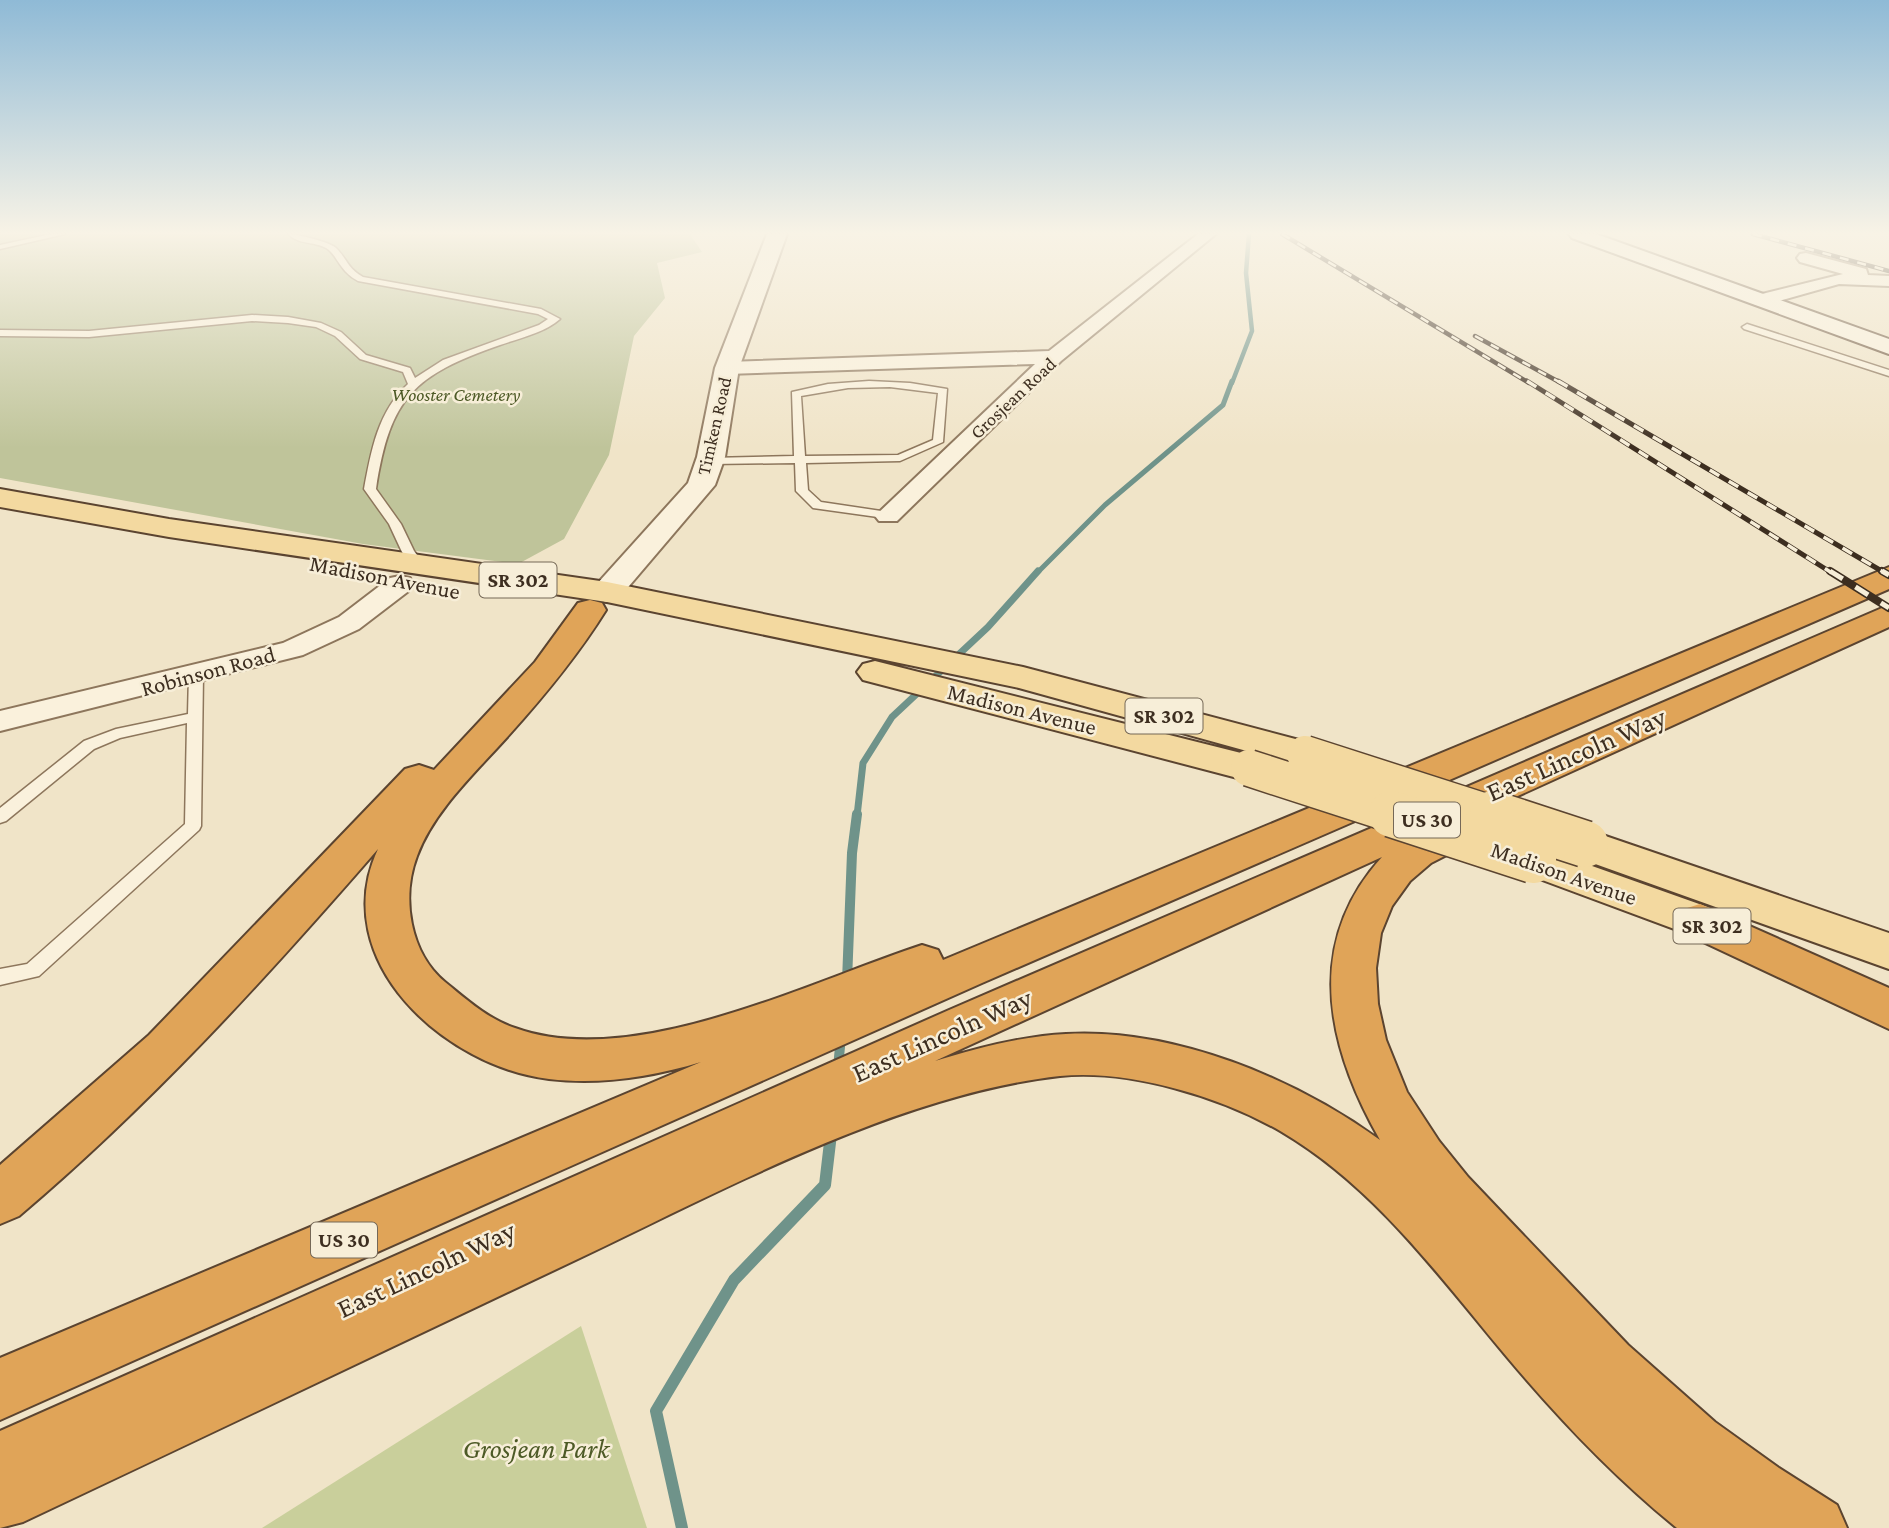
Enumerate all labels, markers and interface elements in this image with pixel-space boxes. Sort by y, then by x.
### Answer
street label: Grosjean Road [966,353,1061,444]
street label: Timken Road [693,375,735,477]
park label: Wooster Cemetery [392,384,520,405]
street label: Madison Avenue [308,550,462,604]
road number: SR 302 [480,562,556,598]
street label: Robinson Road [138,641,278,701]
street label: Madison Avenue [945,678,1099,740]
road number: SR 302 [1126,698,1202,734]
street label: East Lincoln Way [1481,700,1672,807]
road number: US 30 [1394,802,1460,838]
street label: Madison Avenue [1488,836,1640,910]
road number: SR 302 [1674,908,1750,944]
street label: East Lincoln Way [847,981,1038,1088]
street label: East Lincoln Way [332,1214,521,1324]
road number: US 30 [311,1222,377,1258]
park label: Grosjean Park [463,1433,611,1465]

